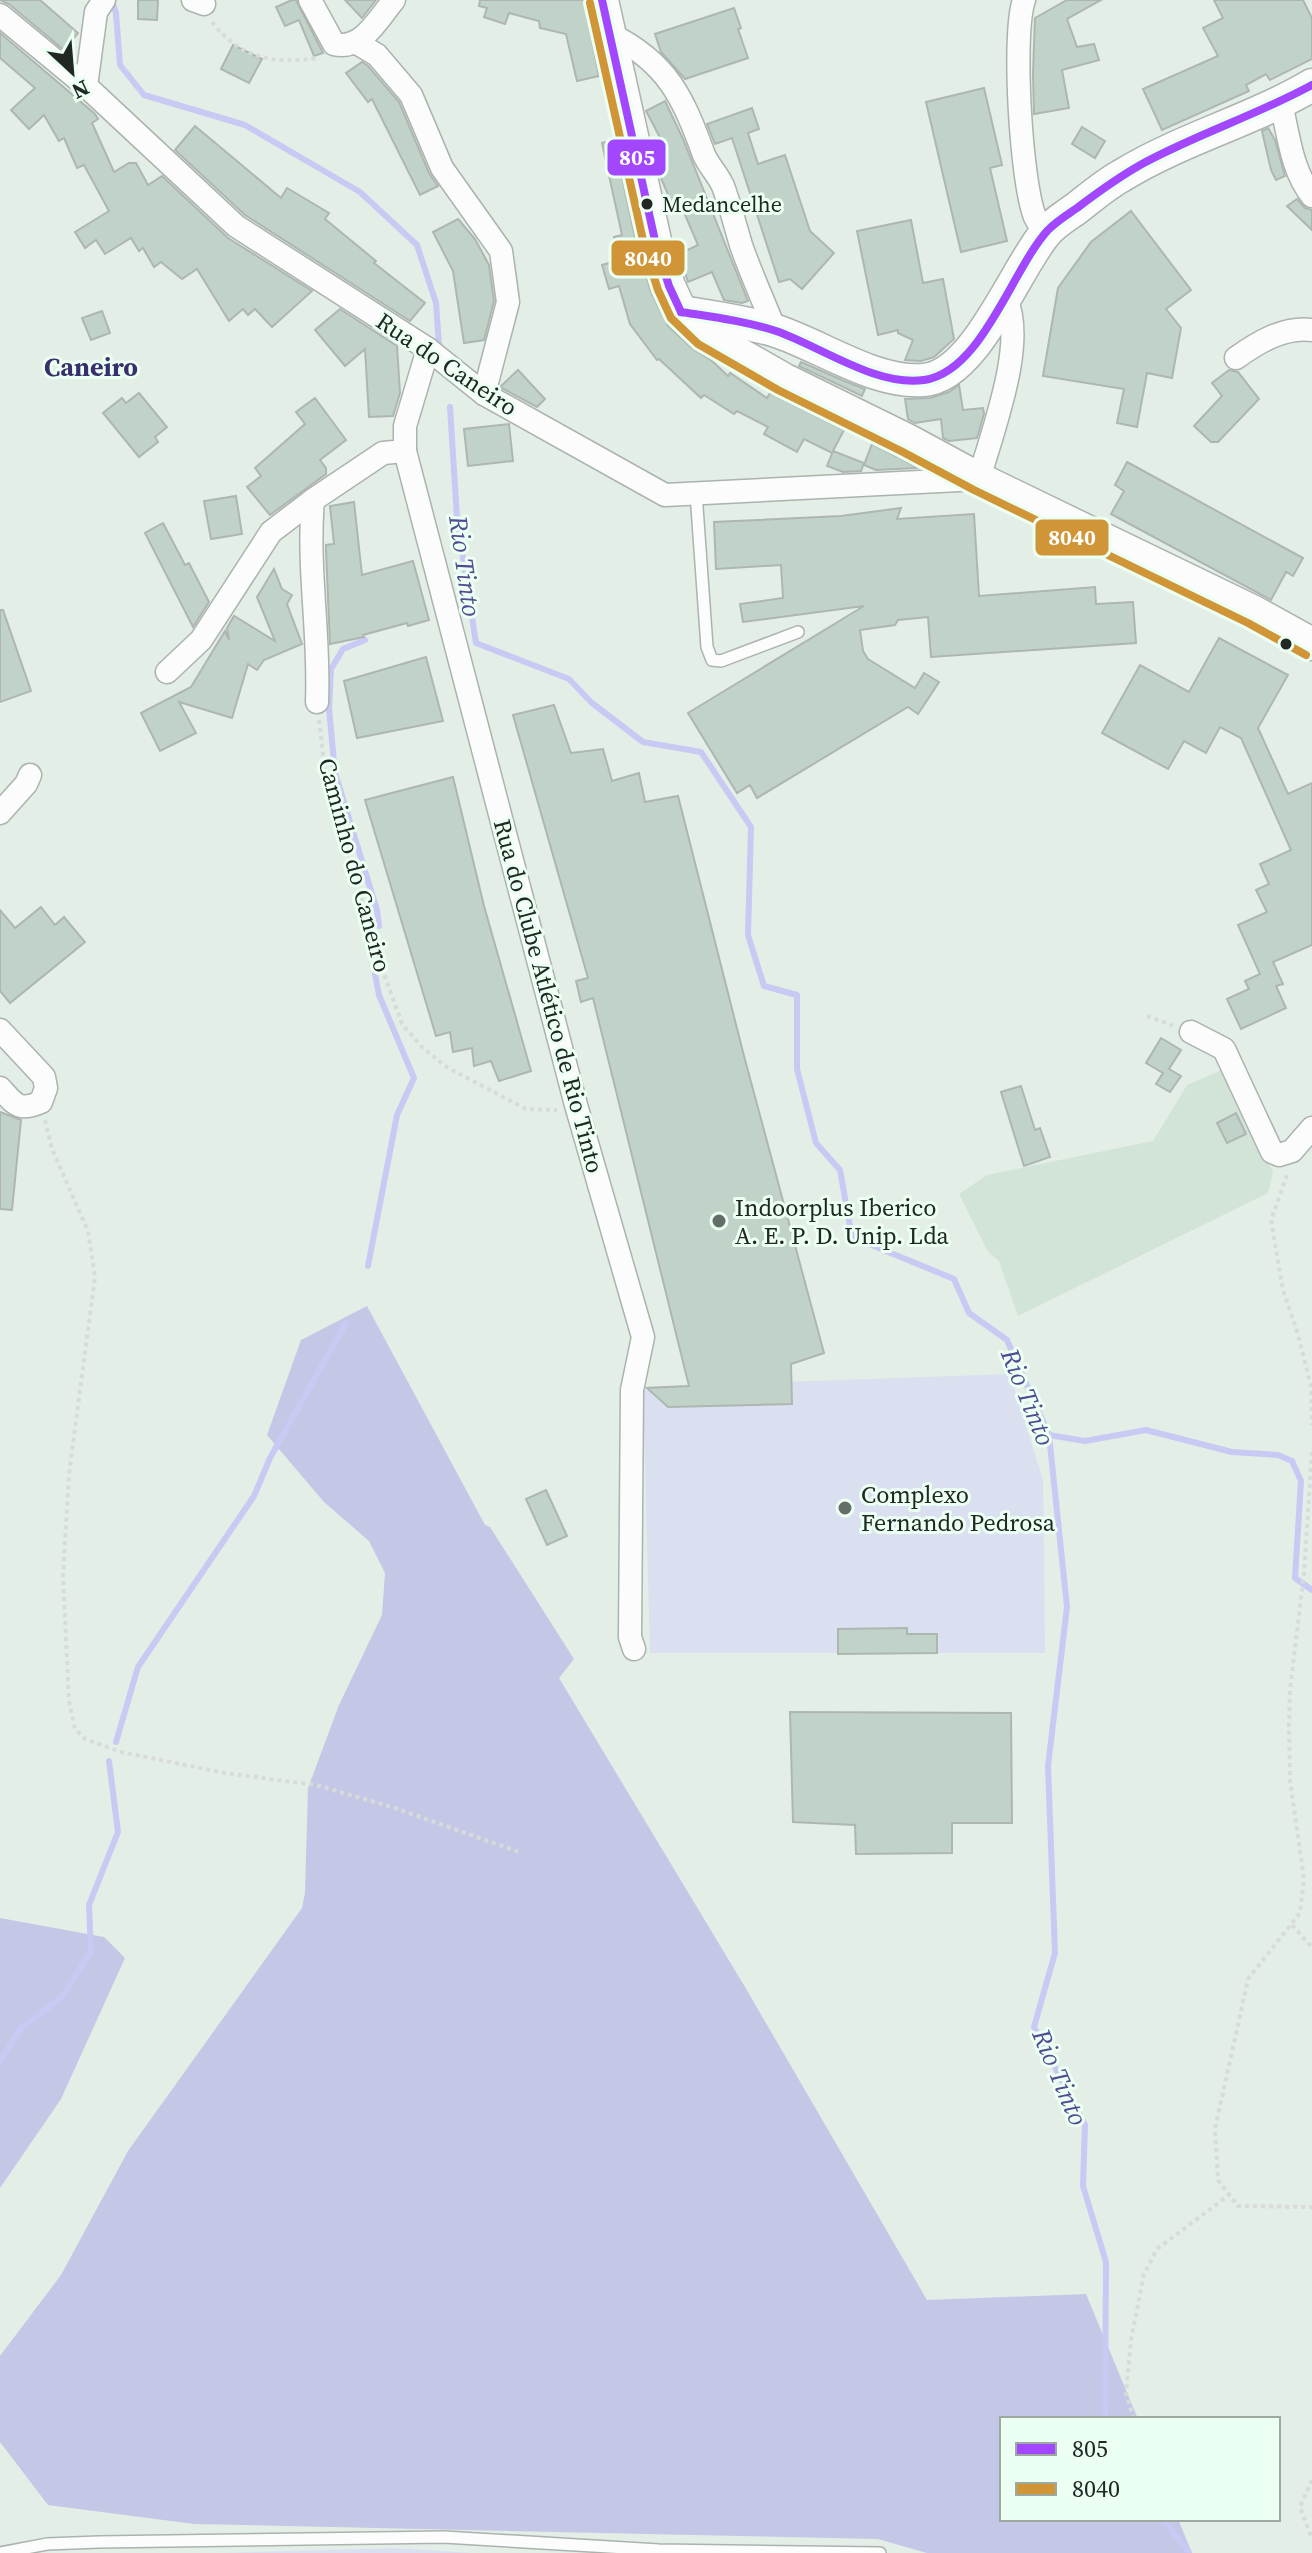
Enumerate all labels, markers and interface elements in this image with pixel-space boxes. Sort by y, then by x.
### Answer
north arrow [32,32,112,112]
text: N [67,73,95,107]
line badge: 805 [606,138,667,177]
text: 805 [619,142,655,172]
place label: Medancelhe [662,189,782,219]
marker: Medancelhe [639,196,655,212]
line badge: 8040 [610,239,686,277]
text: 8040 [624,243,672,273]
street label: Rua do Caneiro [370,305,524,423]
district label: Caneiro [44,349,138,385]
water label: Rio Tinto [440,512,490,619]
line badge: 8040 [1034,518,1110,557]
text: 8040 [1048,522,1096,552]
unlabelled marker [1278,636,1294,652]
street label: Caminho do Caneiro [311,754,399,976]
street label: Rua do Clube Atlético de Rio Tinto [486,815,612,1177]
place label: Indoorplus Iberico A. E. P. D. Unip. Lda [735,1191,950,1252]
marker: Indoorplus Iberico A. E. P. D. Unip. Lda [710,1212,728,1230]
water label: Rio Tinto [992,1342,1064,1451]
place label: Complexo Fernando Pedrosa [861,1478,1056,1539]
marker: Complexo Fernando Pedrosa [836,1499,854,1517]
water label: Rio Tinto [1023,2022,1096,2131]
legend [1000,2417,1280,2521]
text: 805 [1072,2432,1108,2465]
text: 8040 [1072,2472,1120,2505]

